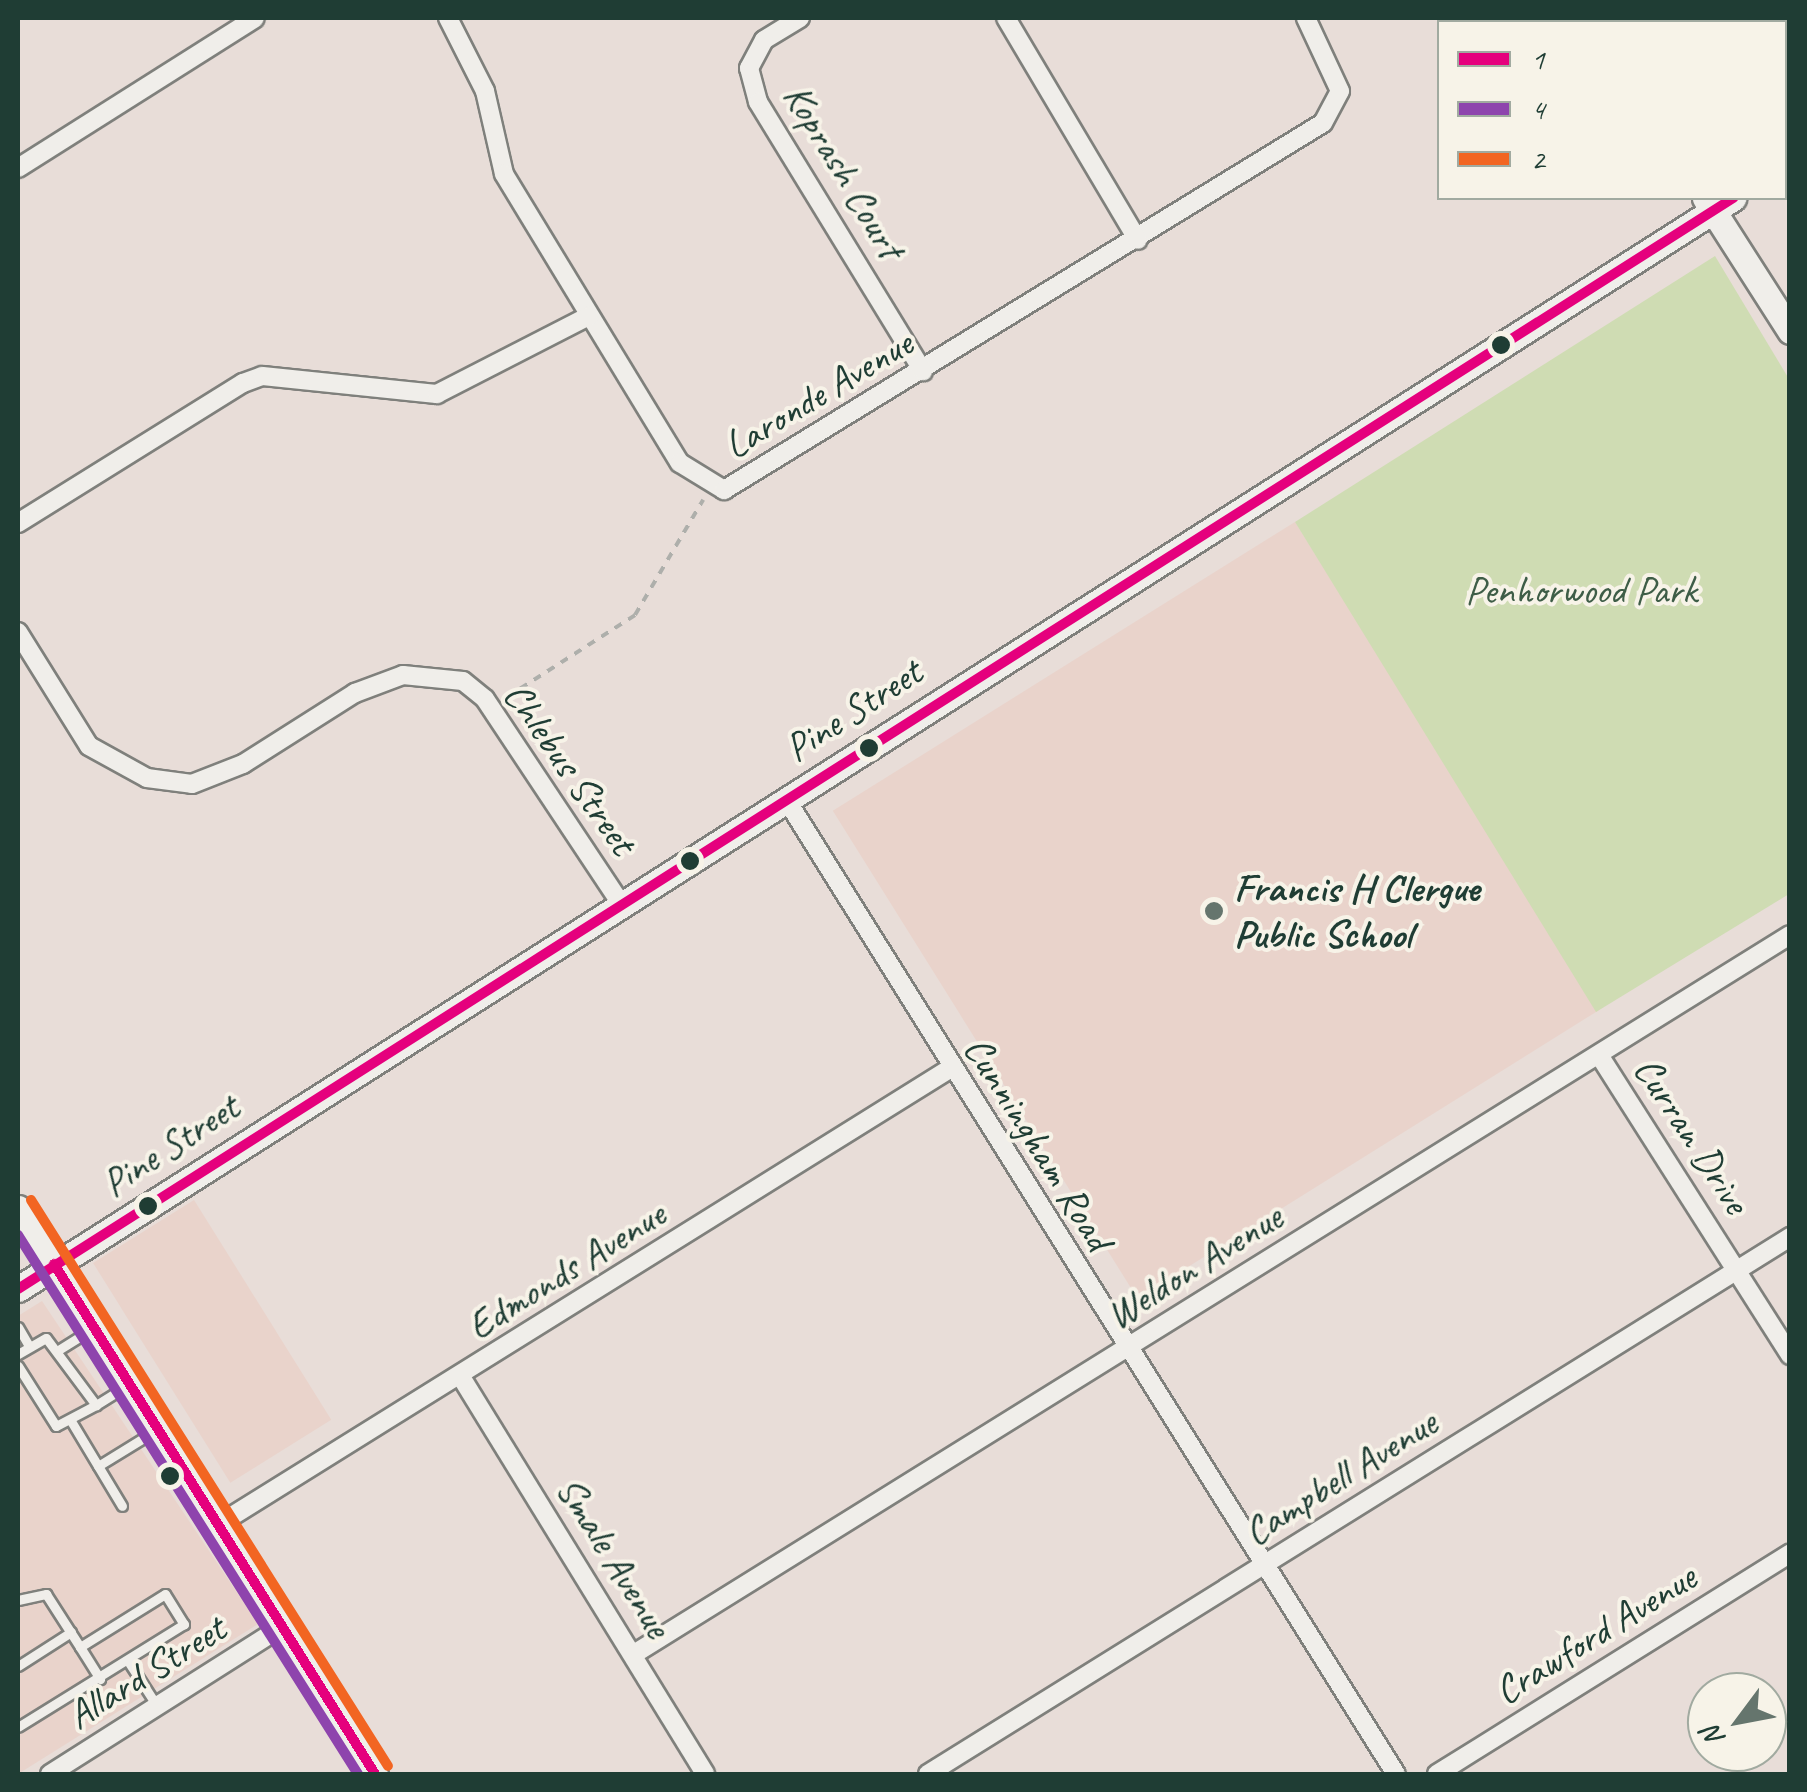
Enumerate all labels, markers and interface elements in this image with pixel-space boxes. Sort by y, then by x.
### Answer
legend [1437,20,1787,200]
text: 1 [1531,40,1545,78]
street label: Koprash Court [773,75,915,267]
text: 4 [1531,90,1545,128]
text: 2 [1531,140,1545,178]
street label: Laronde Avenue [715,319,921,469]
unlabelled marker [1491,335,1511,355]
park label: Penhorwood Park [1464,566,1698,614]
street label: Pine Street [775,648,931,772]
street label: Chlebus Street [493,672,647,864]
unlabelled marker [859,738,879,758]
unlabelled marker [680,851,700,871]
place label: Francis H Clergue Public School [1234,864,1479,958]
marker: Francis H Clergue Public School [1203,900,1225,922]
street label: Cunningham Road [953,1027,1123,1259]
street label: Curran Drive [1623,1047,1761,1223]
street label: Pine Street [92,1083,248,1207]
street label: Edmonds Avenue [458,1190,674,1350]
street label: Weldon Avenue [1097,1193,1291,1339]
unlabelled marker [138,1196,158,1216]
street label: Campbell Avenue [1234,1399,1446,1555]
unlabelled marker [160,1466,180,1486]
street label: Smale Avenue [546,1468,682,1646]
street label: Crawford Avenue [1485,1553,1705,1715]
street label: Allard Street [58,1604,234,1740]
north arrow [1687,1672,1787,1772]
text: N [1693,1720,1732,1754]

